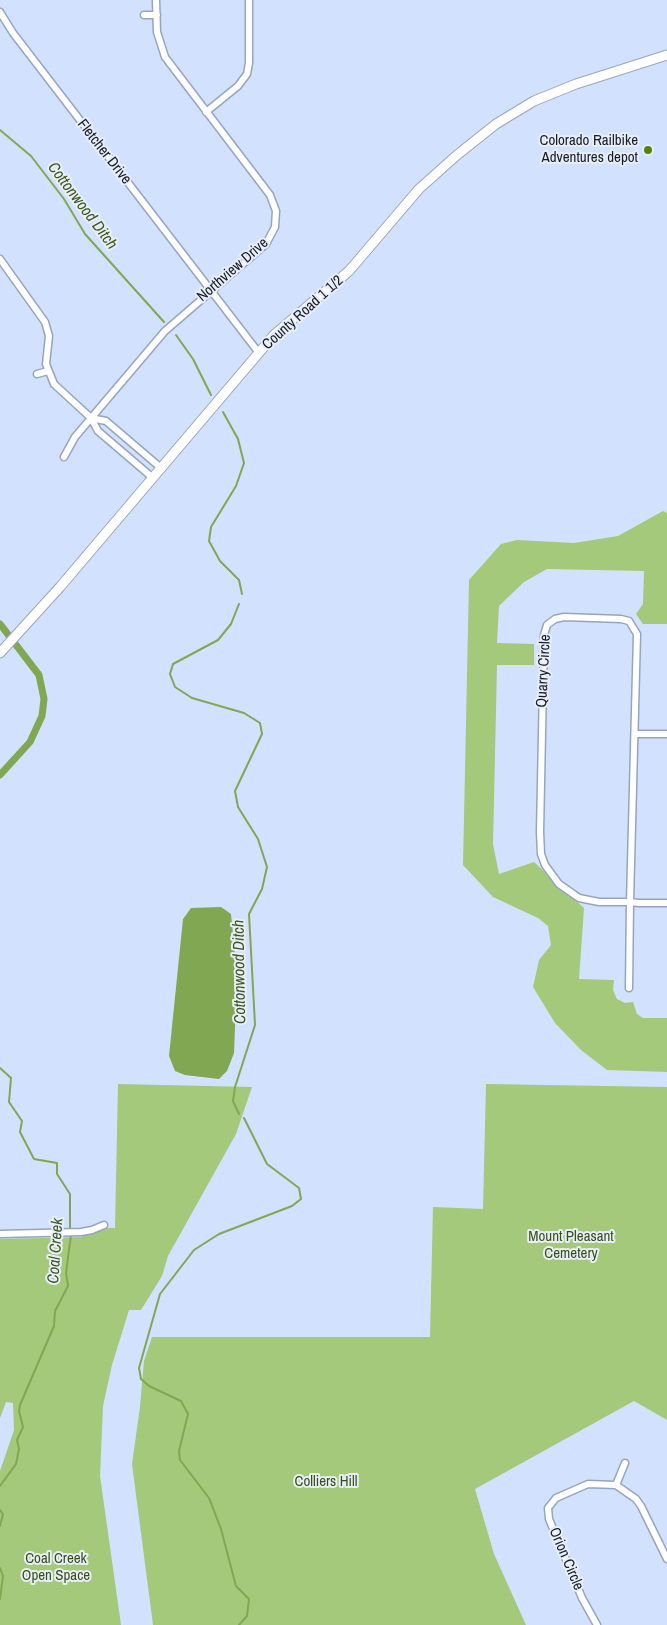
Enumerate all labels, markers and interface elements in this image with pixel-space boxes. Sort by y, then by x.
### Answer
street label: Fletcher Drive [73,116,135,188]
place label: Colorado Railbike Adventures depot [540,132,638,167]
marker: Colorado Railbike Adventures depot [642,144,654,156]
water label: Cottonwood Ditch [43,159,121,253]
street label: Northview Drive [194,234,272,306]
street label: County Road 1 1/2 [259,272,347,354]
street label: Quarry Circle [533,634,555,708]
water label: Cottonwood Ditch [229,920,251,1024]
water label: Coal Creek [44,1218,68,1284]
park label: Mount Pleasant Cemetery [528,1228,614,1263]
park label: Colliers Hill [295,1473,357,1491]
street label: Orion Circle [545,1525,587,1593]
park label: Coal Creek Open Space [22,1550,90,1585]

